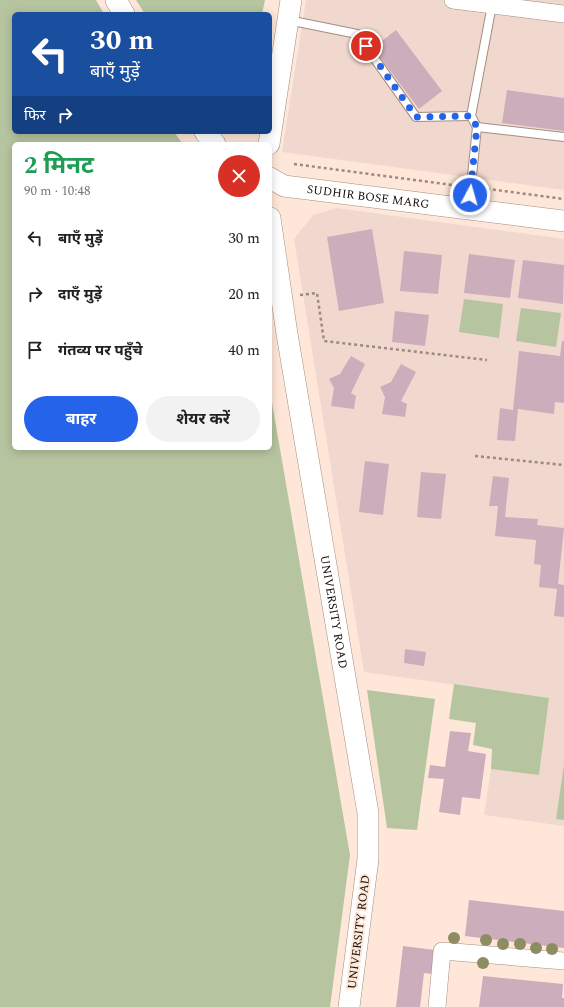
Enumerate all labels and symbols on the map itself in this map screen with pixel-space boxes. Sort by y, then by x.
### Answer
pin [349,29,383,63]
position arrow [449,174,491,216]
street label: SUDHIR BOSE MARG [306,179,431,214]
street label: UNIVERSITY ROAD [315,554,353,670]
street label: UNIVERSITY ROAD [343,874,375,990]

